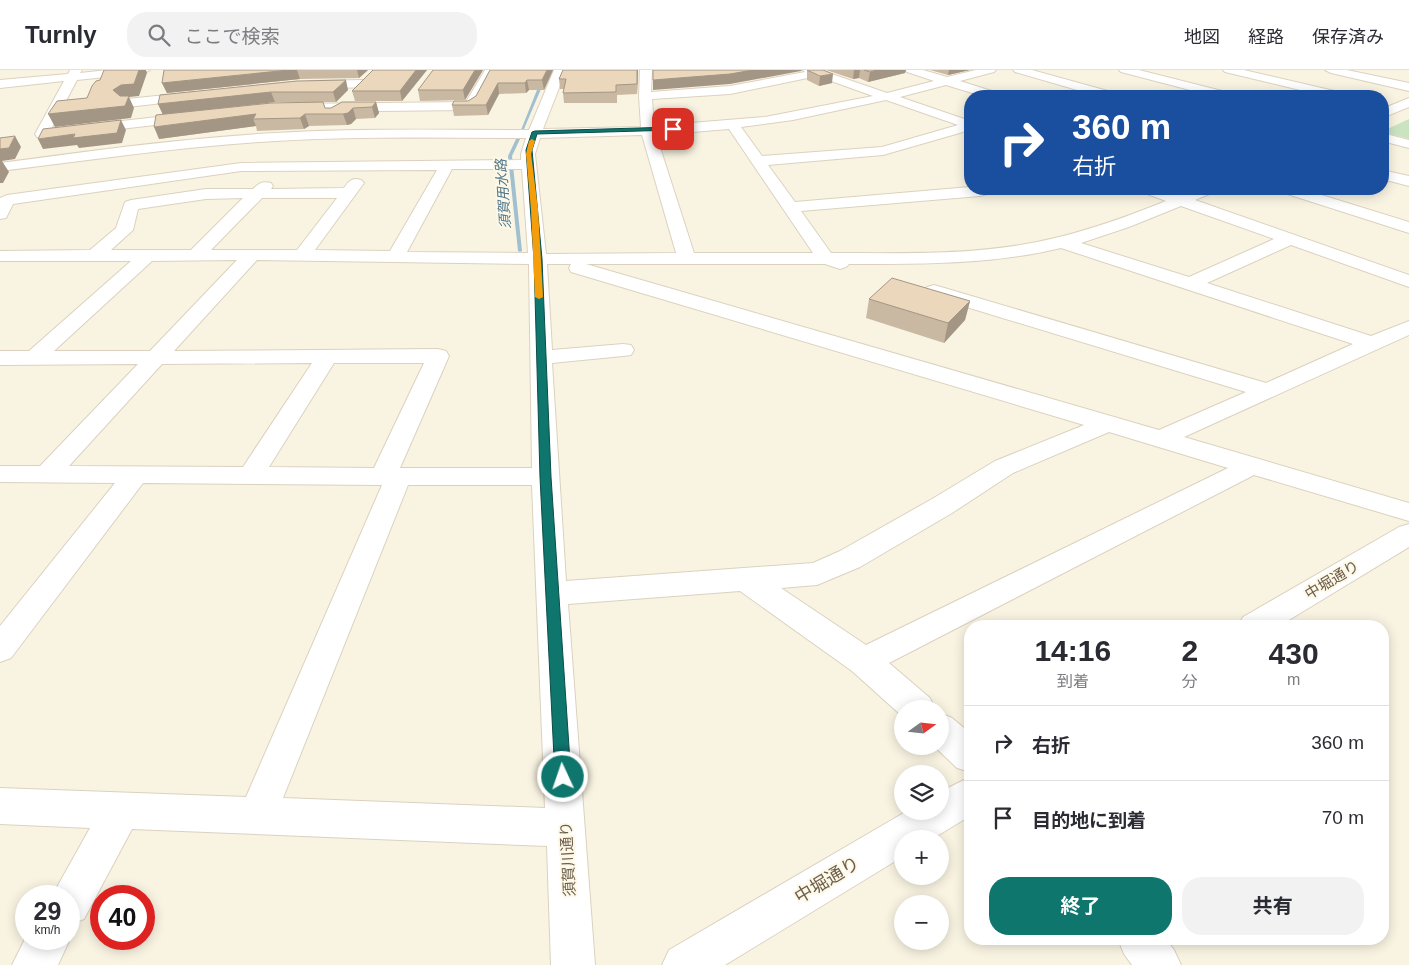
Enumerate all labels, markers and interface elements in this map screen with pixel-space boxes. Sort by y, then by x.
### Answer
search box [127,12,477,57]
text: Turnly [25,21,97,48]
icon: search [145,21,173,49]
text: ここで検索 [185,26,280,47]
text: 地図 [1184,27,1220,47]
text: 経路 [1248,27,1284,47]
text: 保存済み [1312,27,1384,47]
text: 360 m [1072,107,1171,146]
pin [652,108,694,150]
icon: right [989,110,1054,175]
icon: arrive [659,115,687,143]
text: 右折 [1072,154,1116,179]
water label: 須賀用水路 [493,158,513,229]
street label: 中堀通り [1302,557,1362,602]
text: 14:16 [1034,634,1111,667]
text: 2 [1181,634,1198,667]
text: 430 [1269,637,1319,670]
text: m [1287,671,1300,688]
text: 到着 [1057,673,1089,690]
text: 分 [1182,673,1198,690]
north arrow [894,700,949,755]
map controls [894,700,949,950]
icon: right [989,729,1017,757]
text: 360 m [1311,732,1364,753]
text: 右折 [1032,735,1070,756]
position arrow [536,750,588,802]
button: layers [894,765,949,820]
icon: arrive [989,804,1017,832]
text: 70 m [1322,807,1364,828]
text: 目的地に到着 [1032,810,1146,831]
street label: 須賀川通り [557,821,578,897]
button: + [894,830,949,885]
street label: 中堀通り [791,853,863,907]
button: 終了 [989,877,1172,935]
button: 共有 [1182,877,1364,935]
speed limit sign: 40 [90,885,155,950]
button: − [894,895,949,950]
text: 29 [34,897,61,925]
text: km/h [34,923,61,937]

